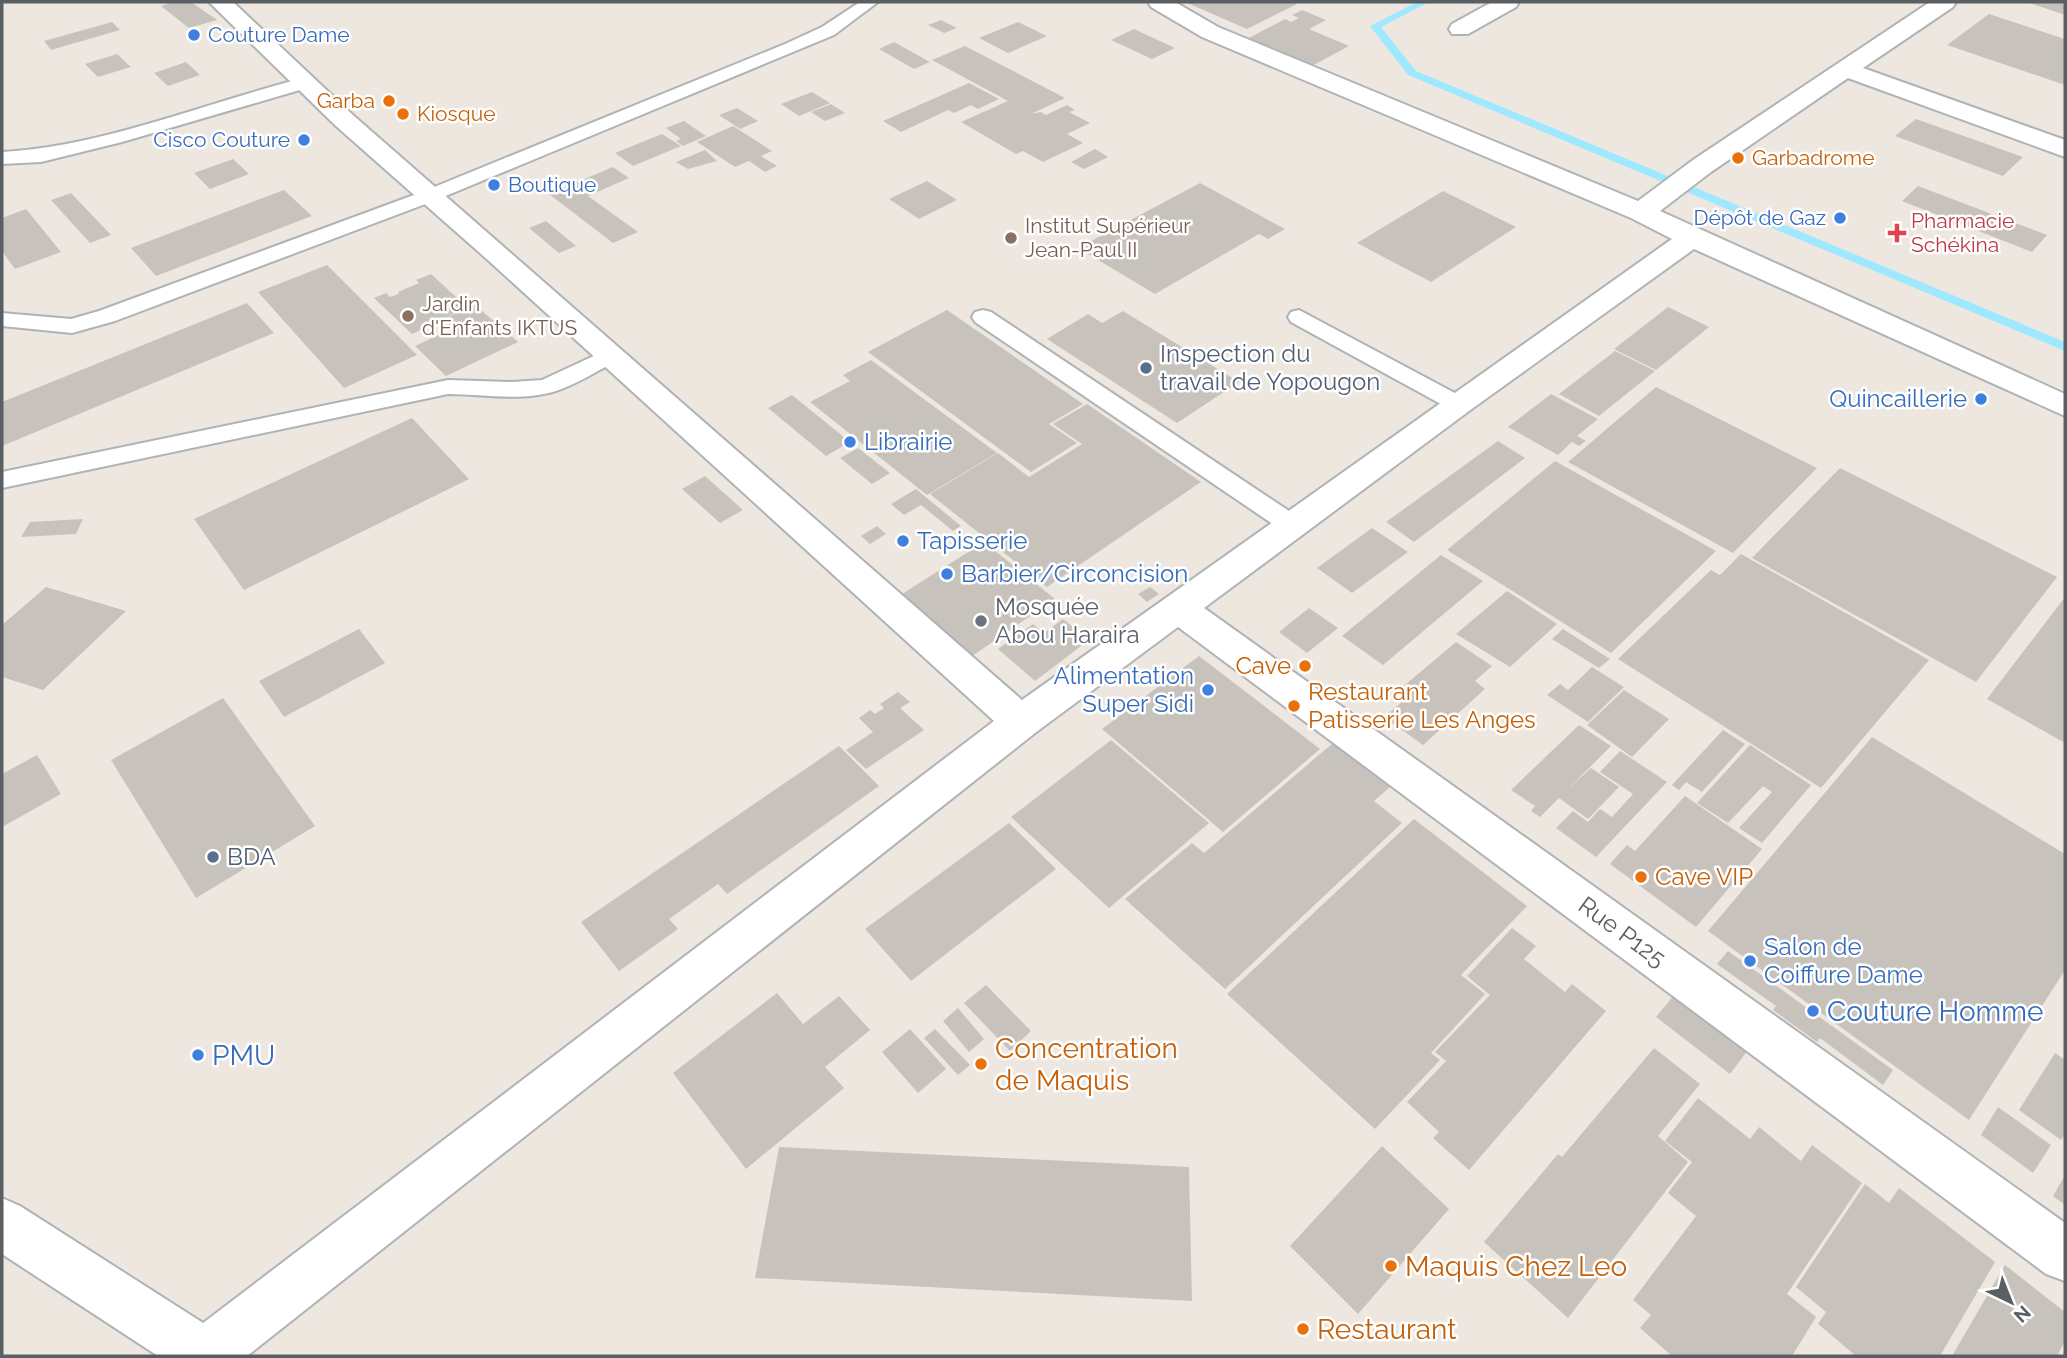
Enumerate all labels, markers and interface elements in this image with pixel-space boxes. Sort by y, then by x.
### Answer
place label: Couture Dame [208,22,350,47]
marker: Couture Dame [186,27,202,43]
place label: Garba [317,88,375,113]
marker: Garba [381,93,397,109]
place label: Kiosque [417,101,495,126]
marker: Kiosque [395,106,411,122]
place label: Cisco Couture [153,127,290,152]
marker: Cisco Couture [296,132,312,148]
place label: Garbadrome [1752,145,1874,170]
marker: Garbadrome [1730,150,1746,166]
place label: Boutique [508,172,596,197]
marker: Boutique [486,177,502,193]
place label: Dépôt de Gaz [1693,205,1826,230]
place label: Pharmacie Schékina [1911,208,2014,257]
marker: Dépôt de Gaz [1832,210,1848,226]
place label: Institut Supérieur Jean-Paul II [1025,213,1191,262]
marker: Pharmacie Schékina [1889,225,1905,241]
marker: Institut Supérieur Jean-Paul II [1003,230,1019,246]
place label: Jardin d'Enfants IKTUS [422,291,577,340]
marker: Jardin d'Enfants IKTUS [400,308,416,324]
place label: Inspection du travail de Yopougon [1160,339,1380,396]
marker: Inspection du travail de Yopougon [1138,360,1154,376]
place label: Quincaillerie [1829,384,1967,413]
marker: Quincaillerie [1973,391,1989,407]
place label: Librairie [864,427,952,456]
marker: Librairie [842,434,858,450]
place label: Tapisserie [917,526,1027,555]
marker: Tapisserie [895,533,911,549]
place label: Barbier/Circoncision [961,559,1188,588]
marker: Barbier/Circoncision [939,566,955,582]
place label: Mosquée Abou Haraira [995,592,1140,649]
marker: Mosquée Abou Haraira [973,613,989,629]
place label: Cave [1235,651,1291,680]
marker: Cave [1297,658,1313,674]
place label: Alimentation Super Sidi [1053,661,1194,718]
place label: Restaurant Patisserie Les Anges [1308,677,1536,734]
marker: Alimentation Super Sidi [1200,682,1216,698]
marker: Restaurant Patisserie Les Anges [1286,698,1302,714]
place label: BDA [227,842,276,871]
marker: BDA [205,849,221,865]
place label: Cave VIP [1655,862,1753,891]
marker: Cave VIP [1633,869,1649,885]
street label: Rue P125 [1573,890,1672,973]
place label: Salon de Coiffure Dame [1764,932,1923,989]
marker: Salon de Coiffure Dame [1742,953,1758,969]
place label: Couture Homme [1827,995,2043,1028]
marker: Couture Homme [1805,1003,1821,1019]
place label: Concentration de Maquis [995,1032,1178,1097]
place label: PMU [212,1039,275,1072]
marker: PMU [190,1047,206,1063]
marker: Concentration de Maquis [973,1056,989,1072]
place label: Maquis Chez Leo [1405,1250,1627,1283]
marker: Maquis Chez Leo [1383,1258,1399,1274]
north arrow [1976,1267,2046,1337]
text: N [2010,1301,2035,1327]
place label: Restaurant [1317,1313,1457,1346]
marker: Restaurant [1295,1321,1311,1337]

